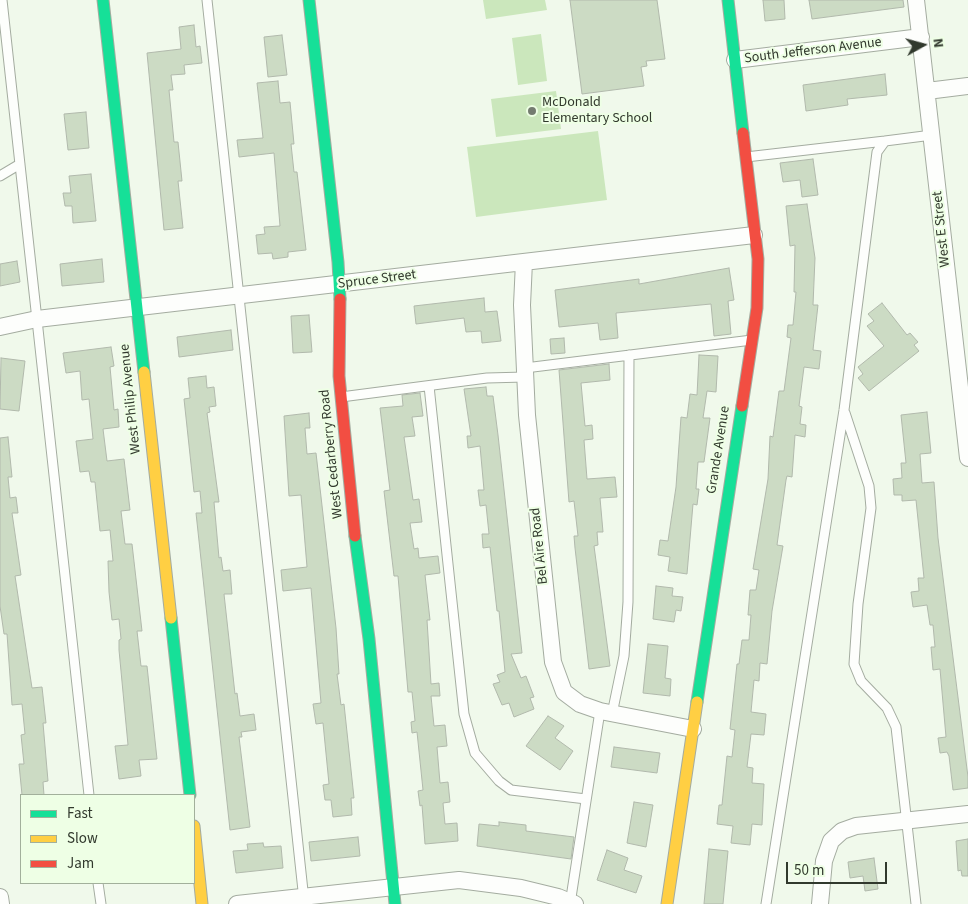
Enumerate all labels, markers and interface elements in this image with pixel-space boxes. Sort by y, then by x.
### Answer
north arrow [898,20,948,70]
street label: South Jefferson Avenue [743,34,883,68]
text: N [927,37,948,49]
place label: McDonald Elementary School [542,95,652,128]
marker: McDonald Elementary School [526,105,538,117]
street label: West E Street [930,190,954,268]
street label: Spruce Street [337,267,417,293]
street label: West Philip Avenue [117,343,145,455]
street label: West Cedarberry Road [317,389,347,519]
street label: Grande Avenue [704,405,734,495]
street label: Bel Aire Road [528,507,552,585]
legend [20,794,195,884]
text: Fast [67,803,93,824]
text: Slow [67,828,98,849]
scale bar [788,852,889,884]
text: Jam [67,853,94,874]
text: 50 m [794,860,824,881]

